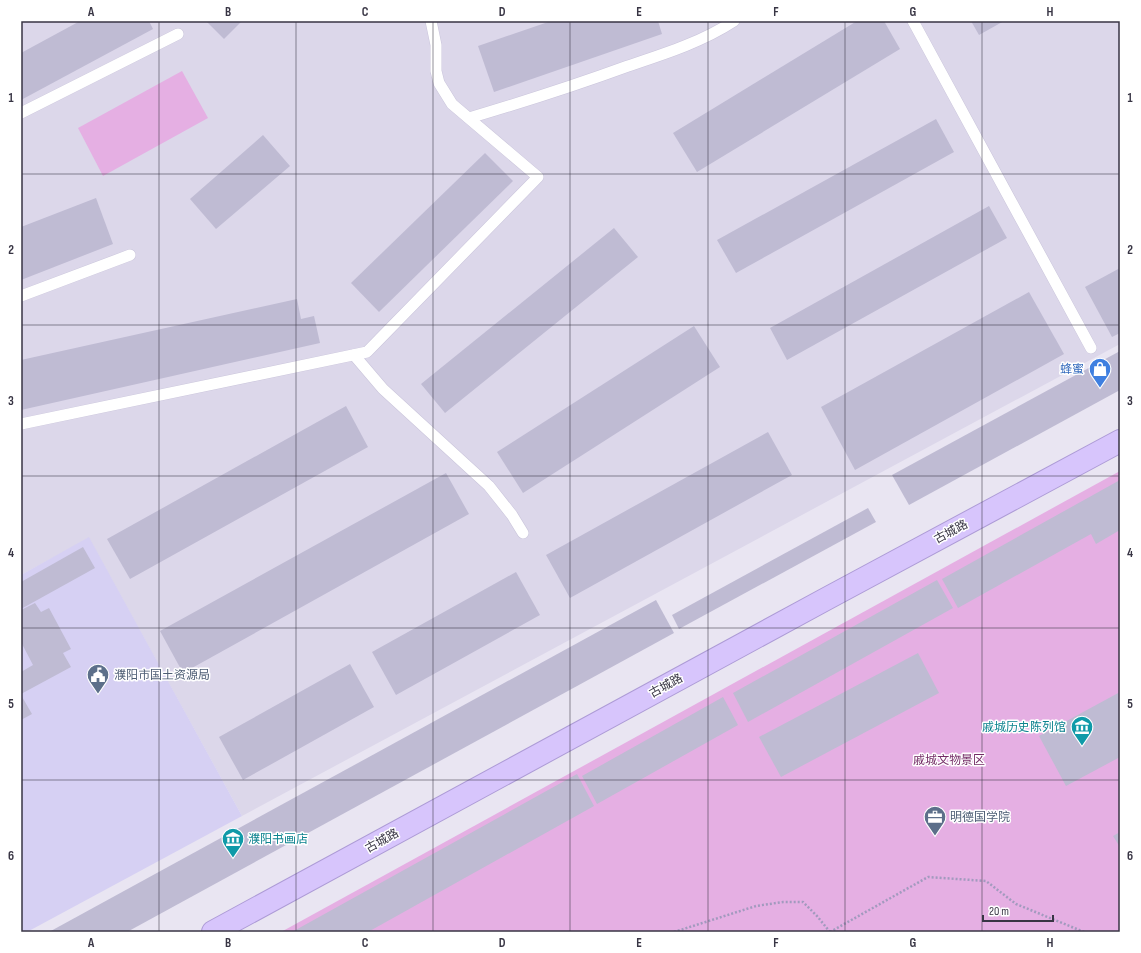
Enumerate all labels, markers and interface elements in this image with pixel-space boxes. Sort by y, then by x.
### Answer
text: A [87,4,95,20]
text: B [225,4,231,20]
text: C [362,4,369,20]
text: D [499,4,506,20]
text: E [636,4,642,20]
text: F [773,4,779,20]
text: G [910,4,917,20]
text: H [1047,4,1054,20]
text: 1 [8,90,14,106]
text: 1 [1127,90,1133,106]
text: 2 [8,242,14,258]
text: 2 [1127,242,1133,258]
shop icon: 蜂蜜 [1087,356,1113,389]
place label: 蜂蜜 [1060,362,1084,377]
text: 3 [8,393,14,409]
text: 3 [1127,393,1133,409]
street label: 古城路 [932,517,970,547]
text: 4 [8,545,14,561]
text: 4 [1127,545,1133,561]
public building icon: 濮阳市国土资源局 [85,662,111,695]
place label: 濮阳市国土资源局 [114,668,210,683]
street label: 古城路 [647,671,685,701]
text: 5 [8,696,14,712]
text: 5 [1127,696,1133,712]
museum icon: 戚城历史陈列馆 [1069,714,1095,747]
place label: 戚城历史陈列馆 [982,720,1066,735]
park label: 戚城文物景区 [913,753,985,768]
office icon: 明德国学院 [922,804,948,837]
place label: 明德国学院 [950,810,1010,825]
museum icon: 濮阳书画店 [220,826,246,859]
street label: 古城路 [363,826,401,856]
place label: 濮阳书画店 [248,832,308,847]
text: 6 [8,848,14,864]
text: 6 [1127,848,1133,864]
scale bar [983,897,1053,923]
text: 20 m [989,904,1009,919]
text: A [87,935,95,951]
text: B [225,935,231,951]
text: C [362,935,369,951]
text: D [499,935,506,951]
text: E [636,935,642,951]
text: F [773,935,779,951]
text: G [910,935,917,951]
text: H [1047,935,1054,951]

